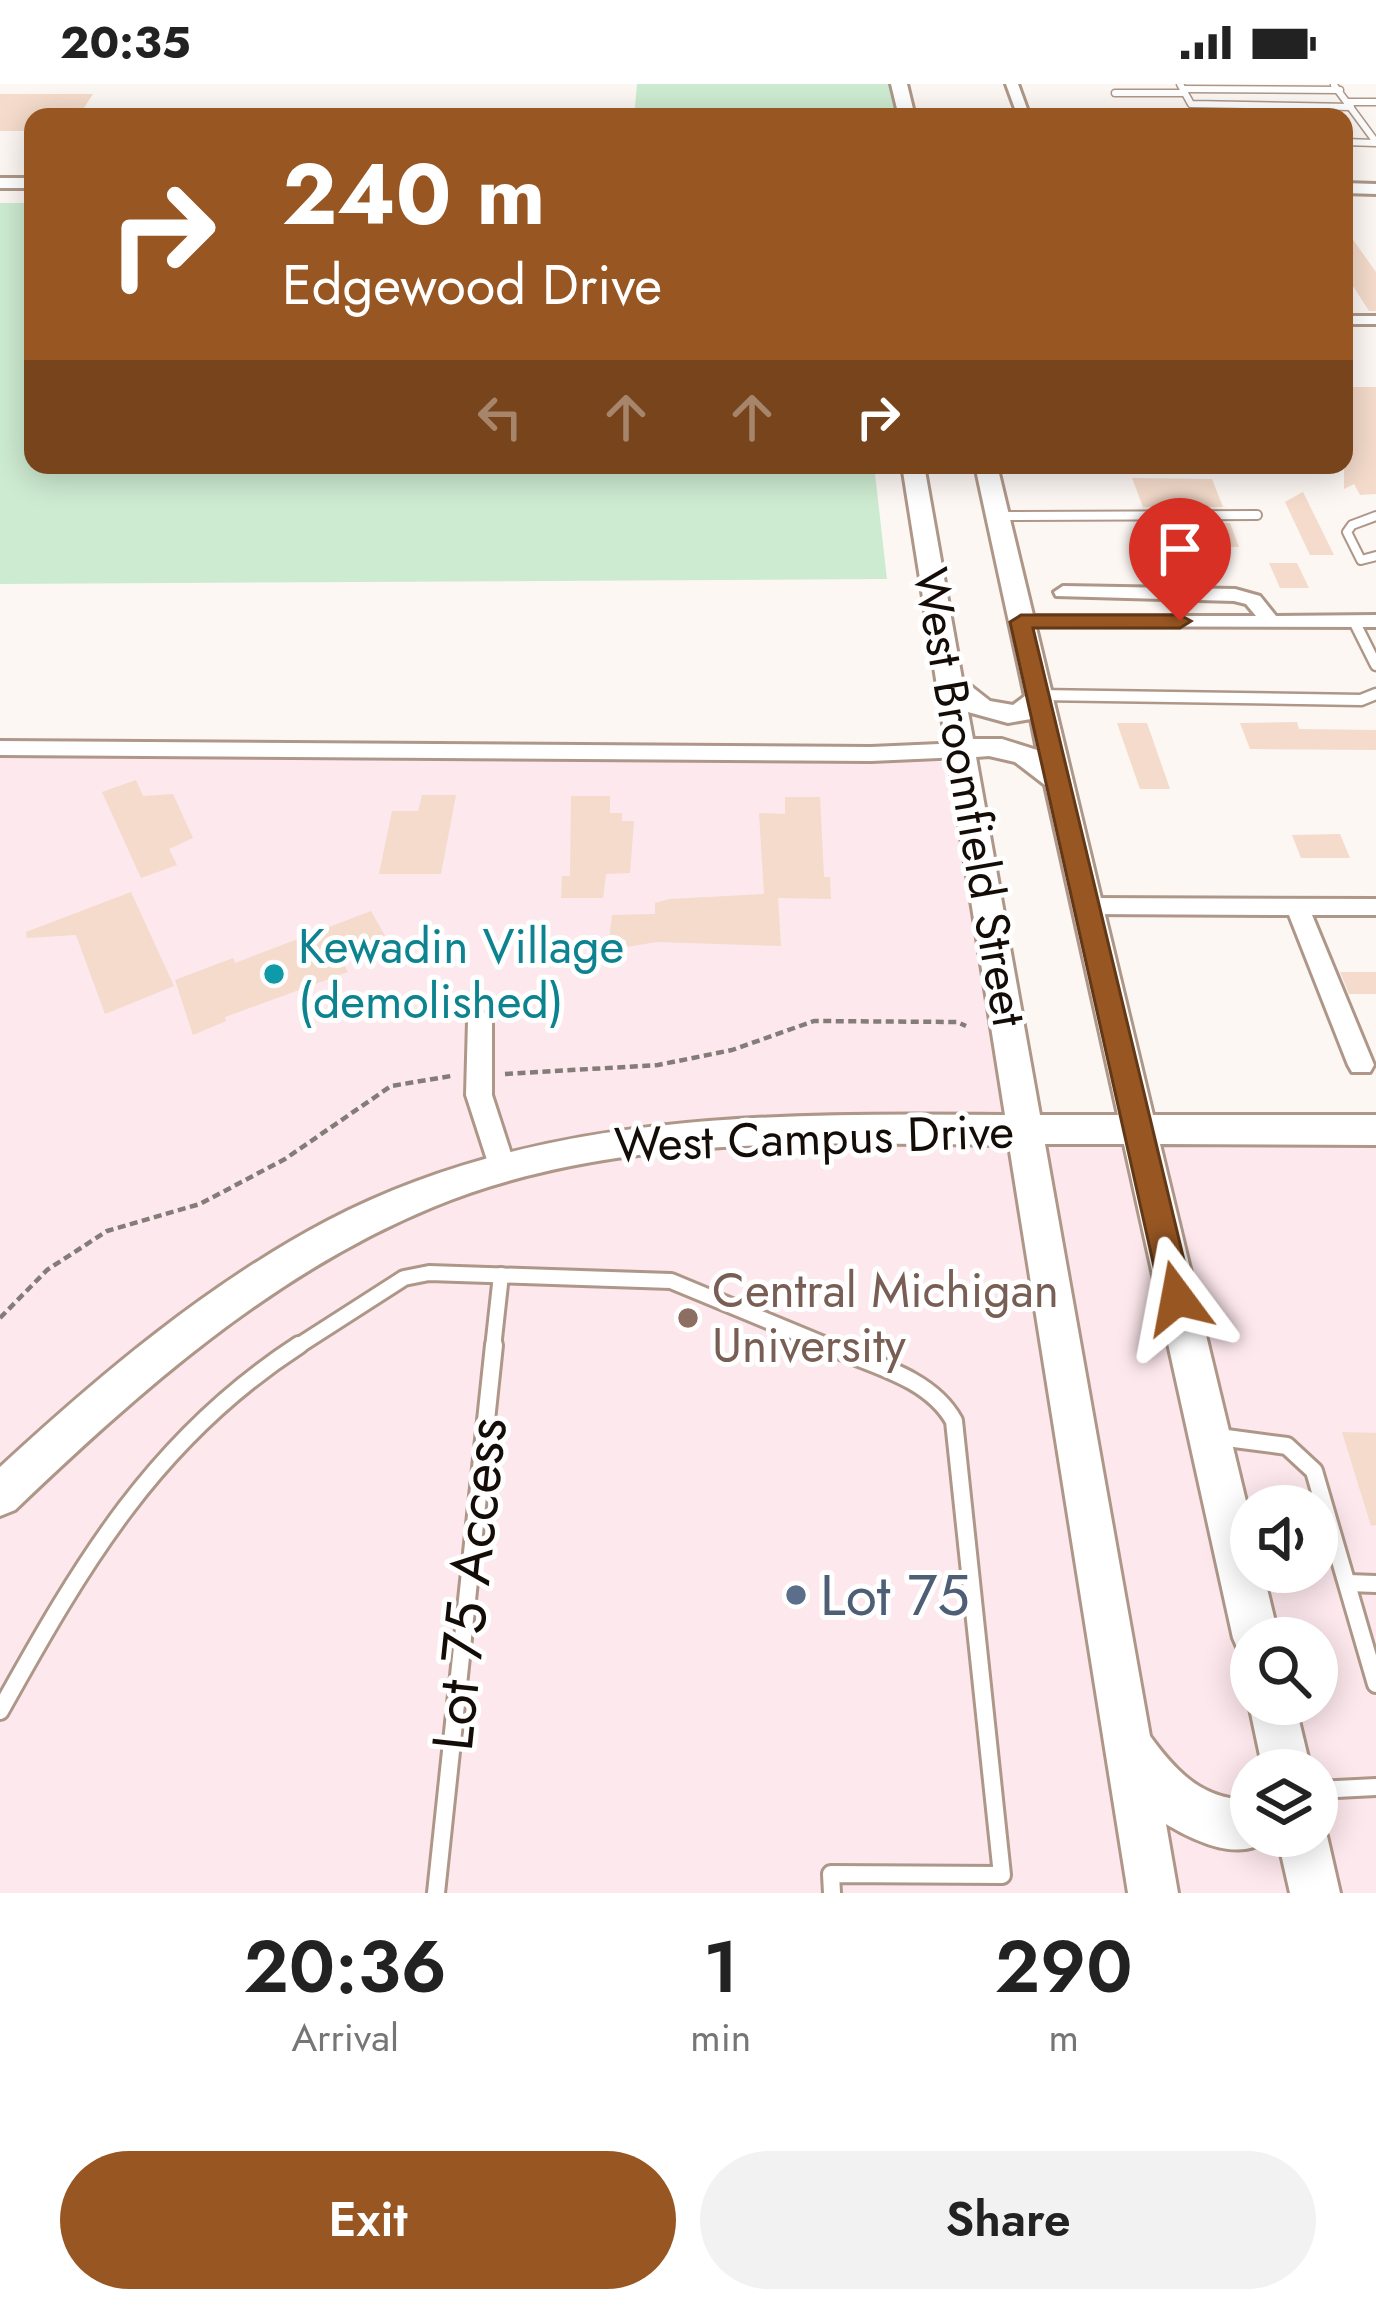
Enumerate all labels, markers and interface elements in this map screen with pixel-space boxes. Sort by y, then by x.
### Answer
text: 20:35 [60,10,191,75]
text: 240 m [282,134,545,256]
icon: right [84,156,240,312]
text: Edgewood Drive [282,246,662,324]
icon: left [467,384,533,450]
icon: ahead [593,384,659,450]
icon: ahead [719,384,785,450]
icon: right [845,384,911,450]
pin [1129,498,1231,621]
icon: arrive [1147,516,1213,582]
street label: West Broomfield Street [896,562,1044,1032]
place label: Kewadin Village (demolished) [298,912,624,1036]
marker: Kewadin Village (demolished) [261,961,287,987]
street label: West Campus Drive [613,1097,1015,1179]
position arrow [1114,1235,1240,1361]
place label: Central Michigan University [712,1256,1059,1380]
marker: Central Michigan University [675,1305,701,1331]
street label: Lot 75 Access [411,1414,527,1754]
map controls [1230,1485,1338,1857]
button: sound [1230,1485,1338,1593]
place label: Lot 75 [820,1554,970,1636]
marker: Lot 75 [783,1582,809,1608]
button: search [1230,1617,1338,1725]
button: layers [1230,1749,1338,1857]
text: 20:36 [243,1915,447,2019]
text: 1 [703,1915,739,2019]
text: 290 [995,1915,1133,2019]
text: Arrival [291,2009,399,2066]
text: min [690,2009,751,2066]
text: m [1048,2009,1079,2066]
button: Exit [60,2151,676,2289]
button: Share [700,2151,1316,2289]

